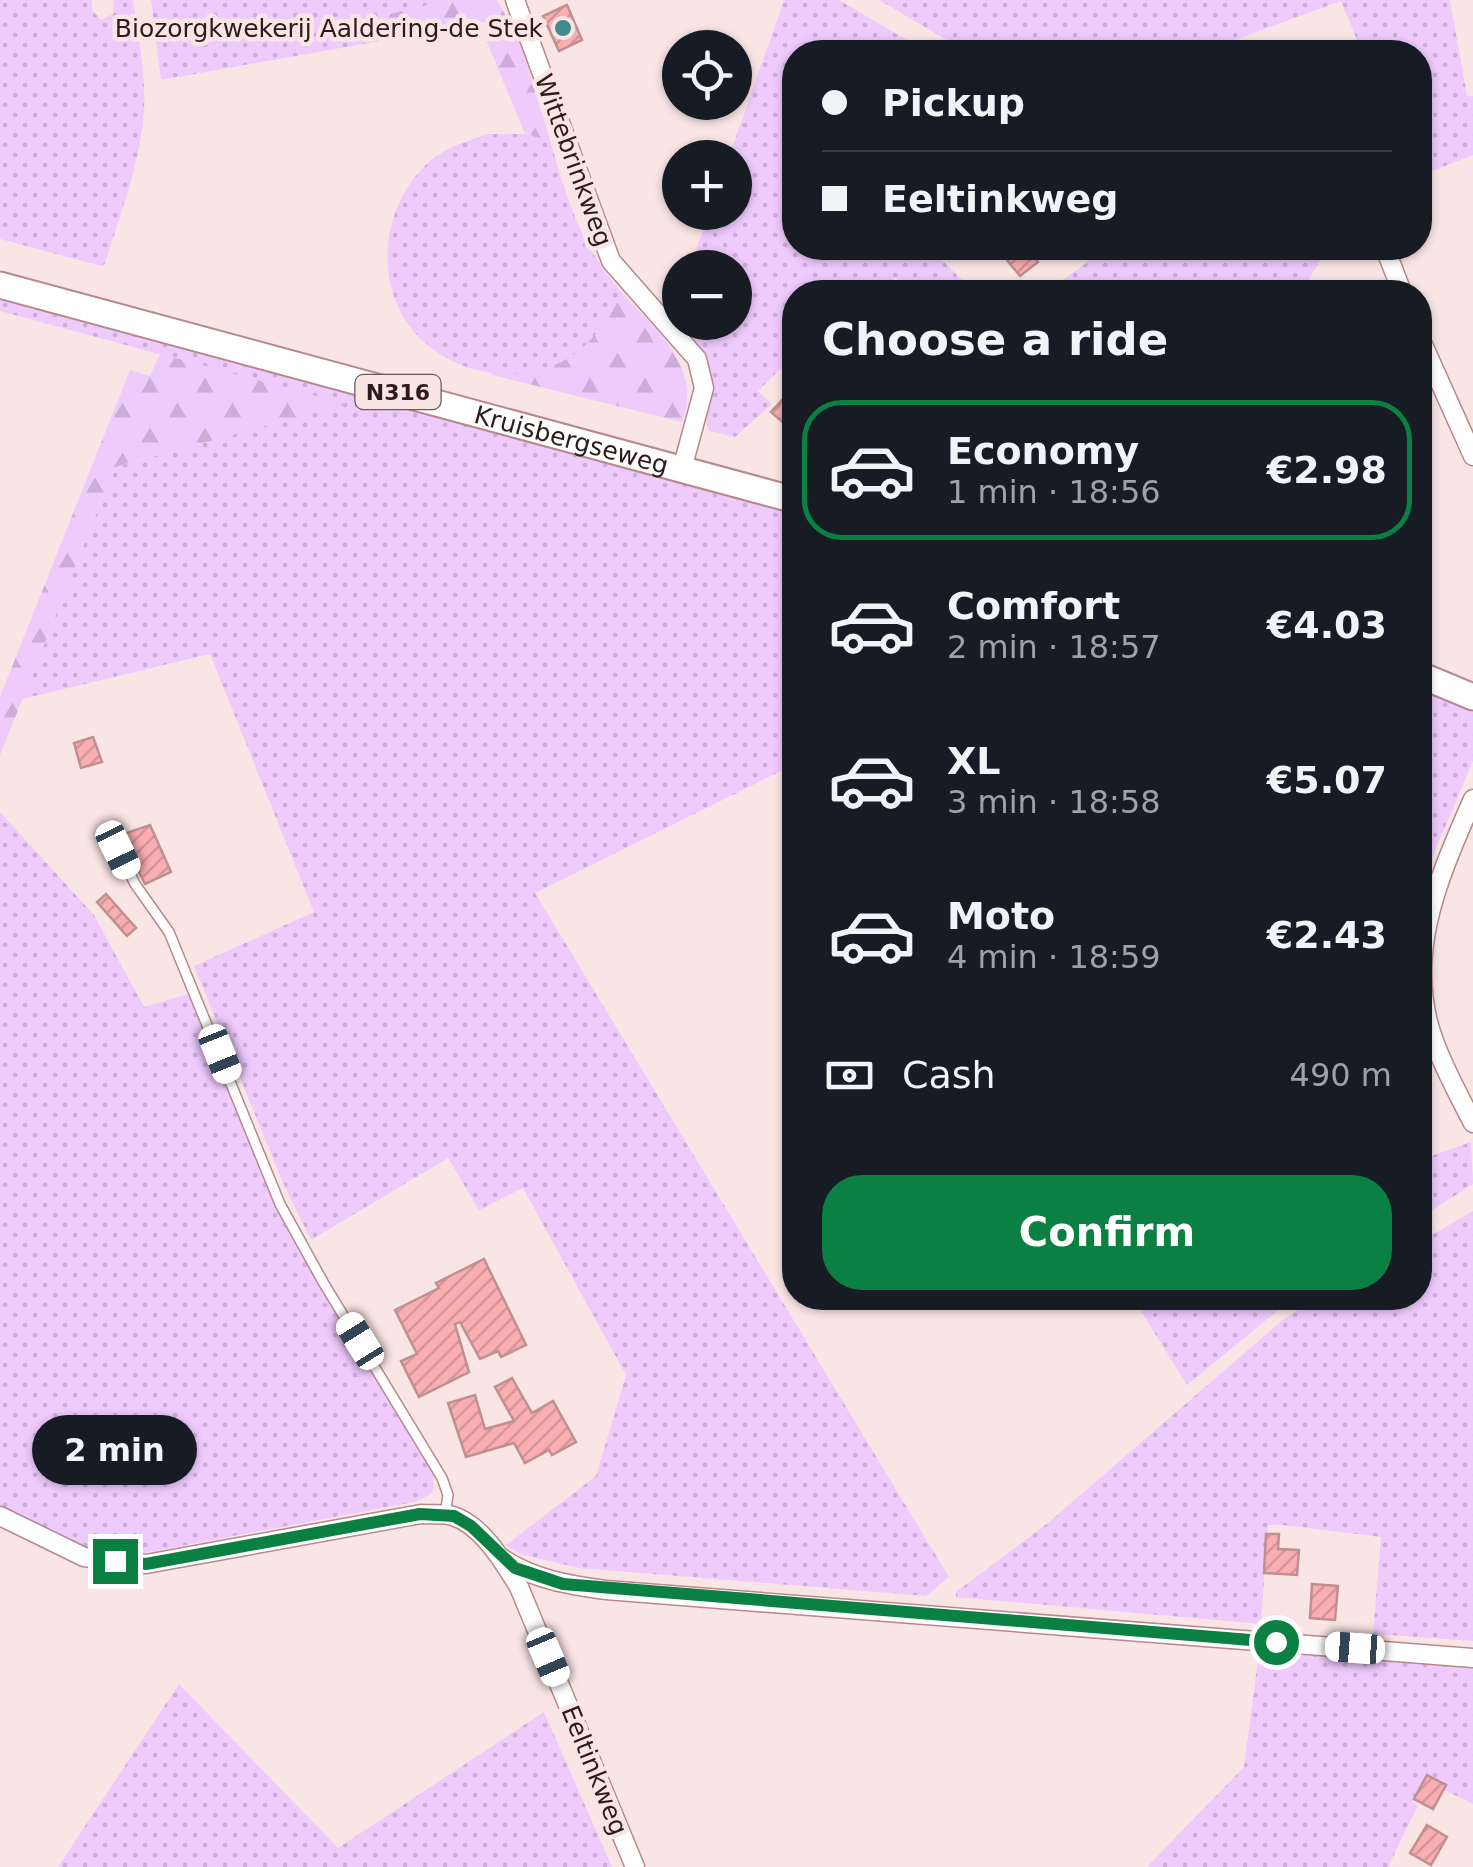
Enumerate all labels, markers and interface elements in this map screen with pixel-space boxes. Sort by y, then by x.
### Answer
place label: Biozorgkwekerij Aaldering-de Stek [115,14,544,43]
marker: Biozorgkwekerij Aaldering-de Stek [552,17,574,39]
map controls [662,30,752,340]
button: locate [662,30,752,120]
street label: Wittebrinkweg [529,70,618,250]
text: Pickup [882,81,1025,125]
button: + [662,140,752,230]
text: Eeltinkweg [882,177,1118,221]
button: − [662,250,752,340]
text: Choose a ride [822,313,1168,366]
road number: N316 [356,375,440,409]
street label: Kruisbergseweg [471,400,671,480]
icon: car [827,425,917,515]
text: Economy [947,429,1139,473]
text: €2.98 [1267,448,1387,492]
text: 1 min · 18:56 [947,473,1161,511]
icon: car [827,580,917,670]
text: Comfort [947,584,1120,628]
text: €4.03 [1267,603,1387,647]
text: 2 min · 18:57 [947,628,1161,666]
icon: car [827,735,917,825]
text: XL [947,739,1001,783]
text: €5.07 [1267,758,1387,802]
text: 3 min · 18:58 [947,783,1161,821]
car [91,816,145,884]
icon: car [827,890,917,980]
text: Moto [947,894,1055,938]
text: €2.43 [1267,913,1387,957]
text: 4 min · 18:59 [947,938,1161,976]
car [195,1021,245,1087]
icon: cash [822,1048,877,1103]
text: Cash [902,1053,996,1097]
text: 490 m [1290,1056,1392,1094]
button: Confirm [822,1175,1392,1290]
car [331,1308,389,1374]
callout: 2 min [32,1416,198,1486]
text: 2 min [64,1431,165,1469]
route end [93,1539,138,1584]
route start [1254,1620,1299,1665]
car [522,1624,574,1690]
car [1324,1631,1386,1665]
street label: Eeltinkweg [555,1701,634,1839]

